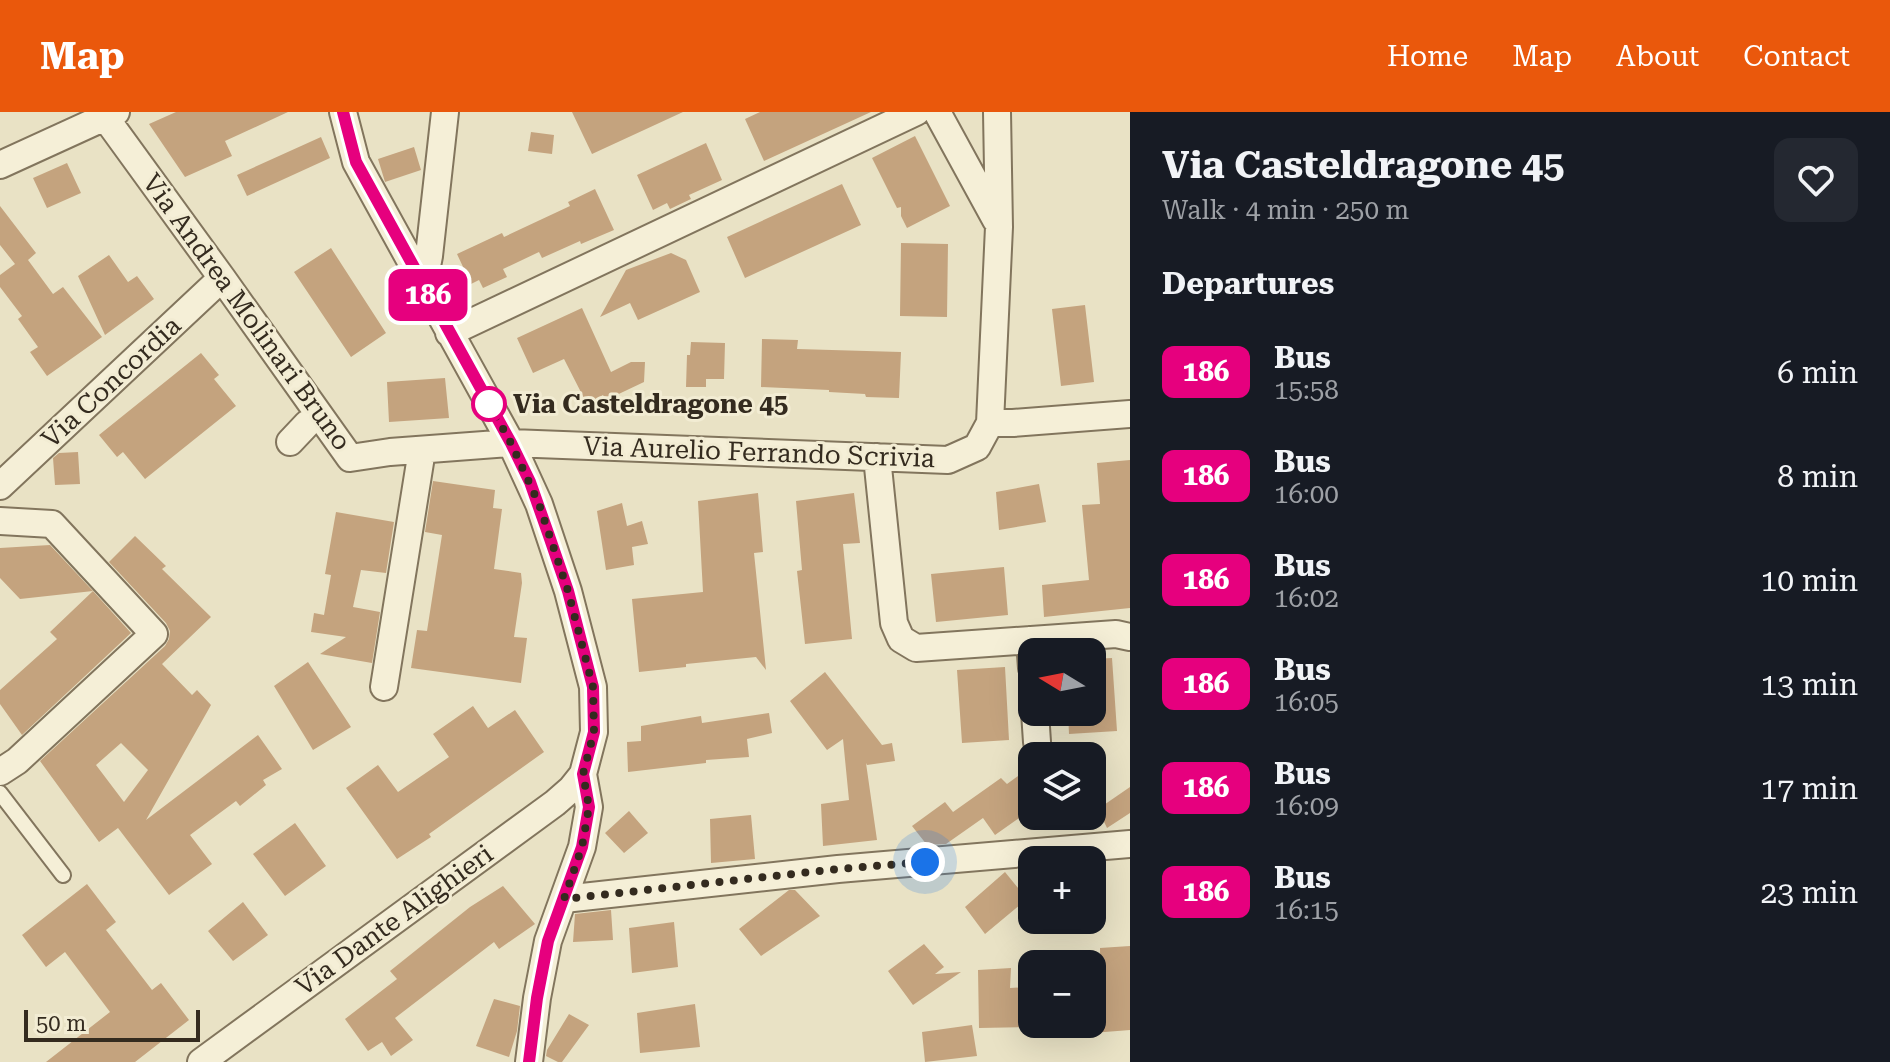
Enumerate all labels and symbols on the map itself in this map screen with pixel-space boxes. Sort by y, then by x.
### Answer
street label: Via Andrea Molinari Bruno [137,168,357,456]
line badge: 186 [382,269,474,321]
street label: Via Concordia [35,310,187,454]
marker: Via Casteldragone 45 [472,387,506,421]
place label: Via Casteldragone 45 [513,389,788,419]
street label: Via Aurelio Ferrando Scrivia [583,431,935,473]
north arrow [1018,638,1106,726]
street label: Via Dante Alighieri [290,838,498,1002]
your location [905,842,945,882]
scale bar [24,1006,200,1042]

